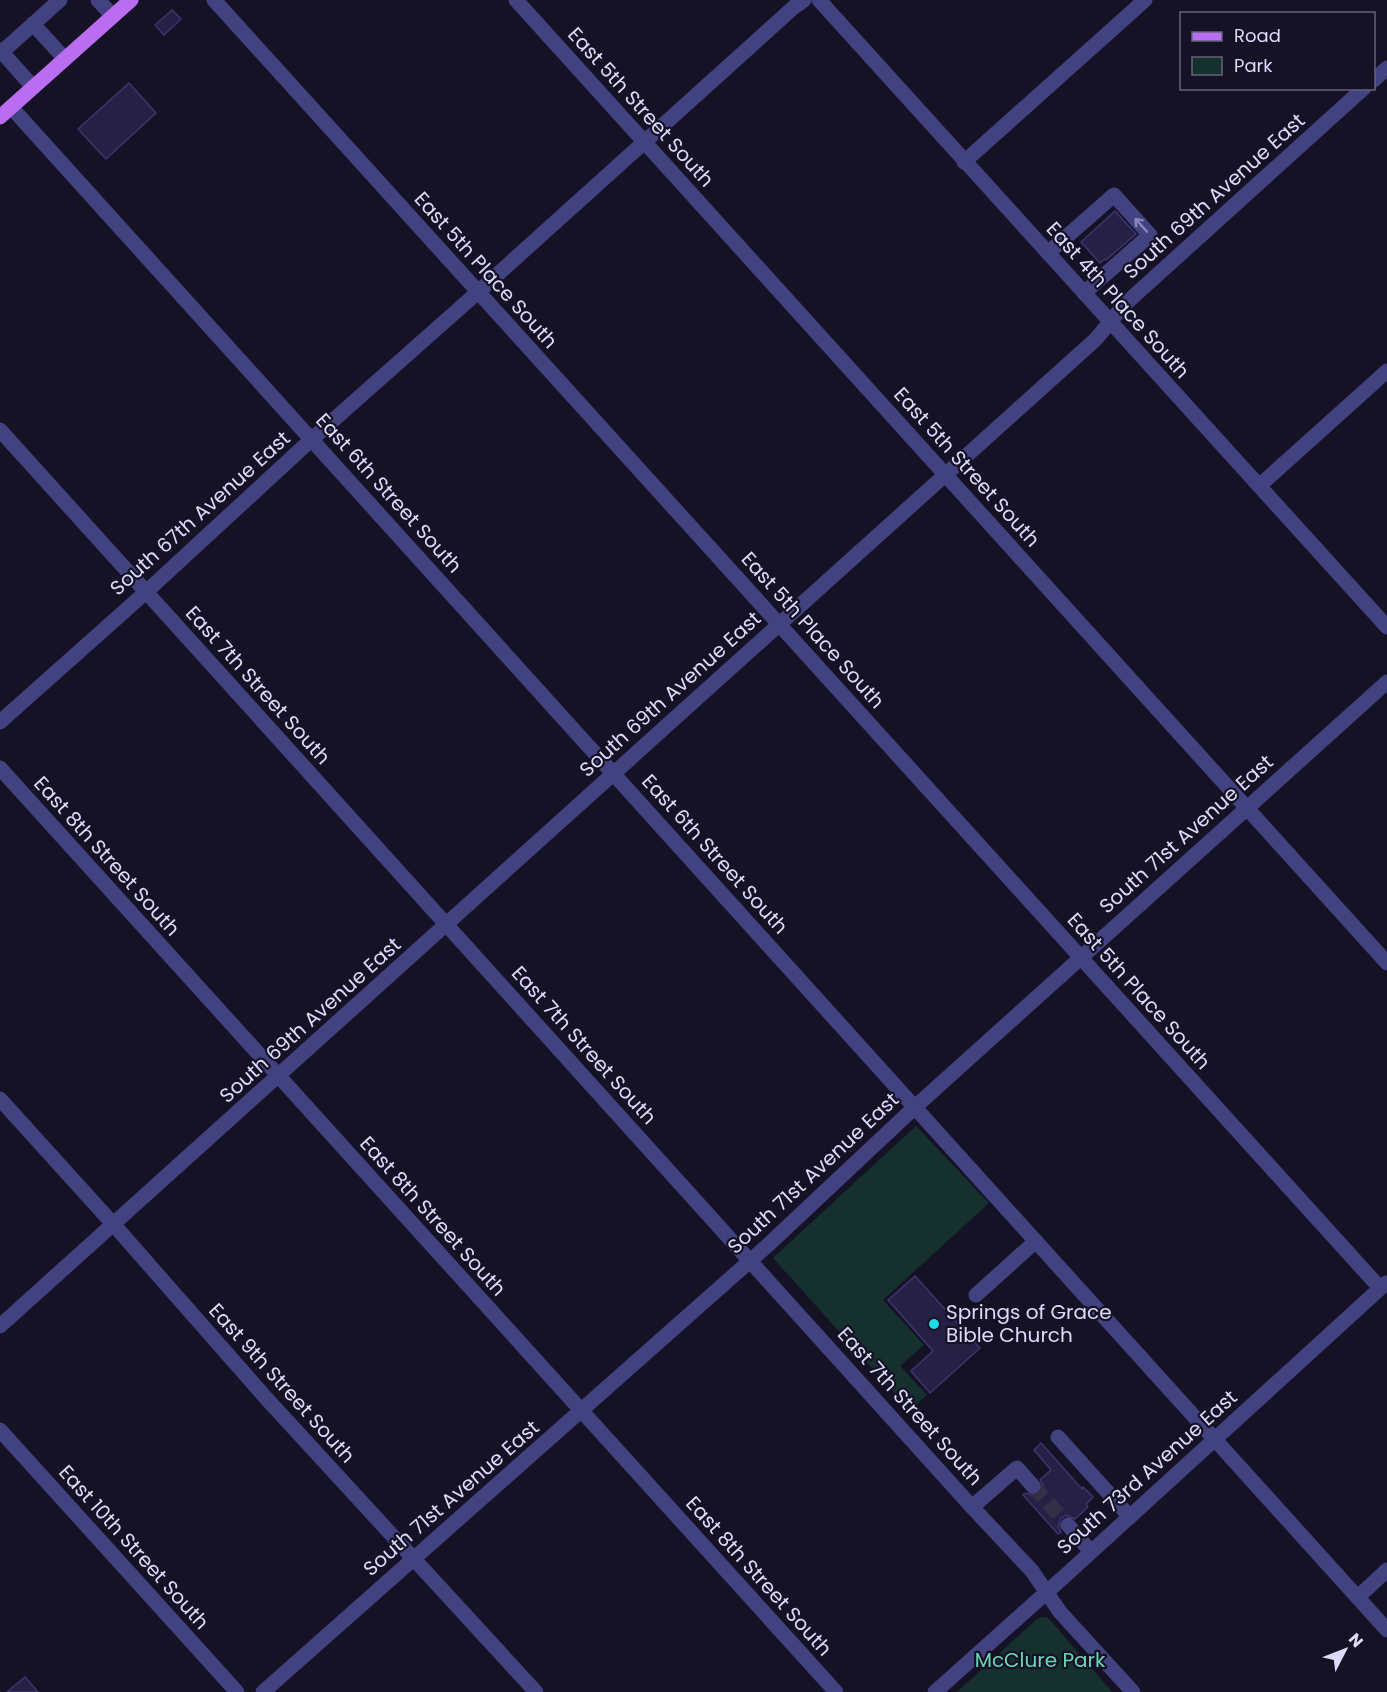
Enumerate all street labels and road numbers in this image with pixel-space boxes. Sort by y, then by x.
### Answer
street label: East 5th Street South [562,21,720,193]
street label: South 69th Avenue East [1117,107,1311,285]
street label: East 5th Place South [408,186,564,354]
street label: East 4th Place South [1040,216,1196,384]
street label: East 5th Street South [888,381,1046,553]
street label: East 6th Street South [310,407,468,579]
street label: South 67th Avenue East [104,424,296,602]
street label: East 5th Place South [735,546,891,714]
street label: East 7th Street South [179,600,337,770]
street label: South 69th Avenue East [573,605,767,783]
street label: South 71st Avenue East [1093,748,1279,920]
street label: East 6th Street South [636,768,794,940]
street label: East 8th Street South [28,770,186,942]
street label: East 5th Place South [1061,907,1217,1075]
street label: South 69th Avenue East [213,931,407,1109]
street label: East 7th Street South [505,960,663,1130]
street label: South 71st Avenue East [721,1086,905,1260]
street label: East 8th Street South [354,1130,512,1302]
street label: East 9th Street South [203,1297,361,1469]
street label: East 7th Street South [831,1321,989,1491]
street label: South 73rd Avenue East [1051,1383,1243,1561]
street label: South 71st Avenue East [357,1414,545,1582]
street label: East 10th Street South [52,1459,216,1635]
street label: East 8th Street South [680,1490,838,1662]

